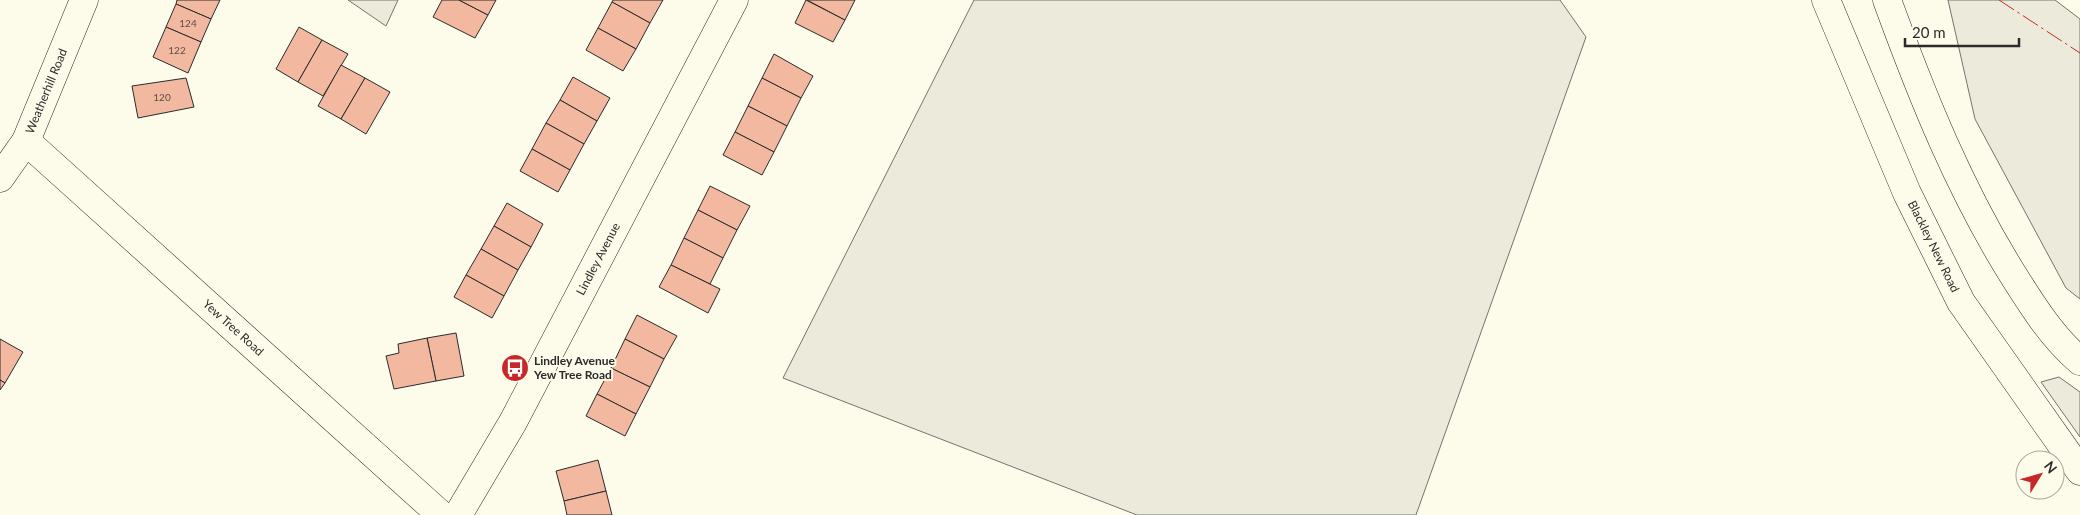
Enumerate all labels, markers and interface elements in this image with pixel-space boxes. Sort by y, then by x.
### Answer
scale bar [1905,15,2019,47]
house number: 124 [179,17,197,29]
text: 20 m [1912,23,1946,41]
house number: 122 [168,44,186,56]
street label: Weatherhill Road [22,46,70,136]
house number: 120 [153,91,171,103]
street label: Blackley New Road [1905,198,1963,295]
street label: Lindley Avenue [573,220,623,298]
street label: Yew Tree Road [200,296,267,359]
bus stop icon: Lindley Avenue Yew Tree Road [500,353,530,383]
place label: Lindley Avenue Yew Tree Road [533,353,616,382]
north arrow [2015,450,2065,500]
text: N [2041,457,2061,476]

